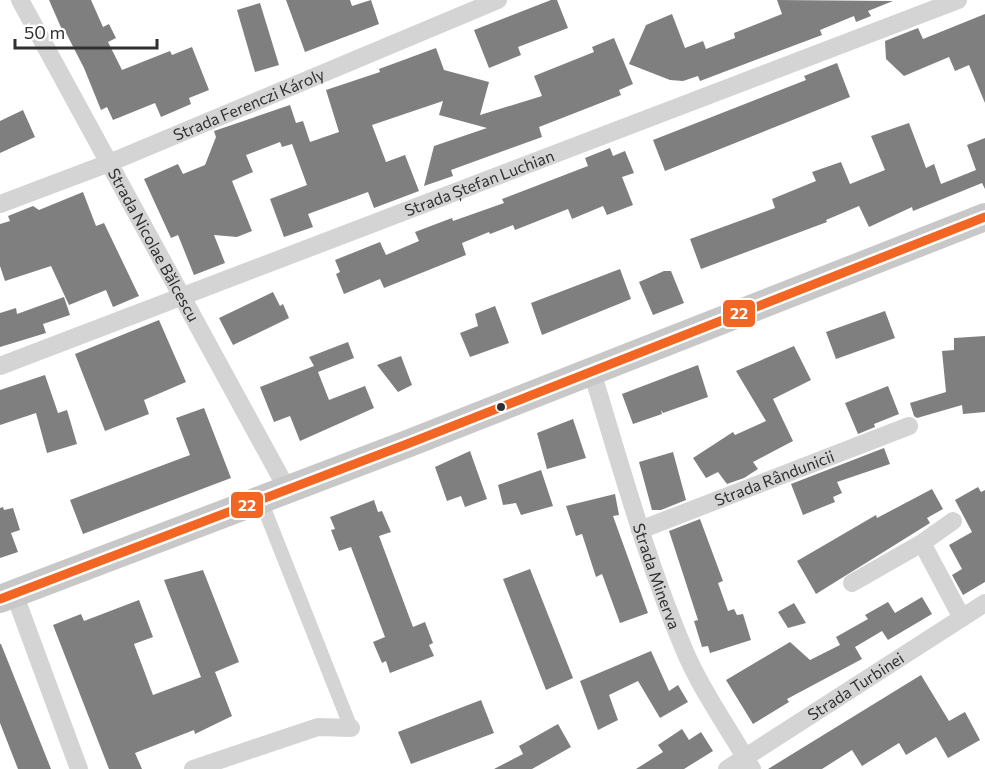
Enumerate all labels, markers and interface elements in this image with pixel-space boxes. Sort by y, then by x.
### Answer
scale bar [15,12,158,50]
text: 50 m [24,21,65,43]
street label: Strada Ferenczi Károly [170,64,327,144]
street label: Strada Ștefan Luchian [401,145,557,220]
street label: Strada Nicolae Bălcescu [105,165,204,325]
line badge: 22 [722,299,756,328]
text: 22 [730,303,748,322]
unlabelled marker [495,401,507,413]
street label: Strada Rândunicii [712,446,837,509]
line badge: 22 [230,491,264,519]
text: 22 [238,495,256,514]
street label: Strada Minerva [630,521,685,632]
street label: Strada Turbinei [804,648,907,724]

